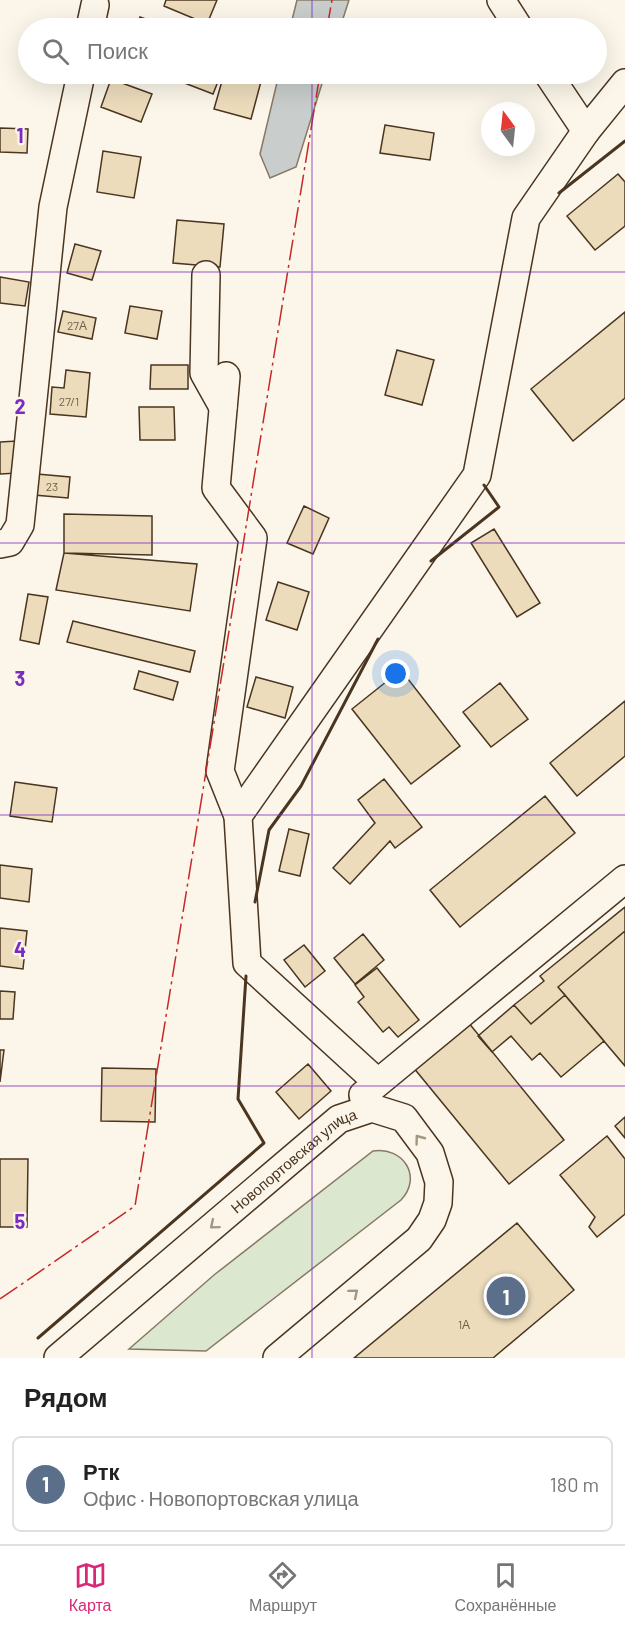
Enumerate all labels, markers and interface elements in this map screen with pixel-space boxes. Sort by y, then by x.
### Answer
search box [18,18,607,84]
icon: search [39,35,72,68]
text: Поиск [87,37,148,63]
north arrow [481,102,535,156]
text: 1 [16,123,24,147]
house number: 27А [67,318,87,332]
text: 2 [14,394,26,418]
house number: 27/1 [59,394,79,408]
house number: 23 [46,479,58,493]
your location [381,659,410,688]
text: 3 [15,666,25,690]
text: 4 [14,937,26,961]
street label: Новопортовская улица [227,1105,360,1216]
one-way arrow [416,1134,427,1145]
text: 5 [15,1209,26,1233]
one-way arrow [210,1218,221,1229]
pin: 1 [486,1274,526,1318]
one-way arrow [347,1289,358,1300]
house number: 1А [458,1317,470,1331]
text: Рядом [24,1381,107,1412]
text: Ртк [83,1458,119,1484]
text: 1 [42,1472,49,1496]
text: 180 m [550,1472,599,1496]
text: Офис · Новопортовская улица [83,1486,359,1510]
tab: Карта [69,1559,112,1615]
tab: Маршрут [249,1559,317,1615]
tab: Сохранённые [454,1559,556,1615]

